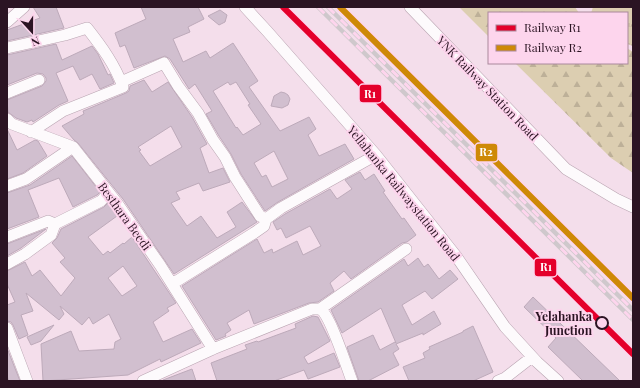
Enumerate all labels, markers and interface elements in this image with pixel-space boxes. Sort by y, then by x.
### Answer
north arrow [12,12,52,52]
legend [488,12,628,64]
text: Railway R1 [524,19,581,35]
street label: YNK Railway Station Road [433,32,542,144]
text: N [29,33,42,50]
text: Railway R2 [524,39,582,55]
line badge: R1 [359,84,382,103]
text: R1 [364,86,376,101]
street label: Yellahanka Railwaystation Road [344,121,464,264]
line badge: R2 [475,143,498,162]
text: R2 [479,144,493,159]
street label: Besthara Beedi [95,179,155,254]
line badge: R1 [534,258,557,277]
text: R1 [540,259,552,274]
place label: Yelahanka Junction [534,308,593,338]
marker: Yelahanka Junction [595,316,609,330]

